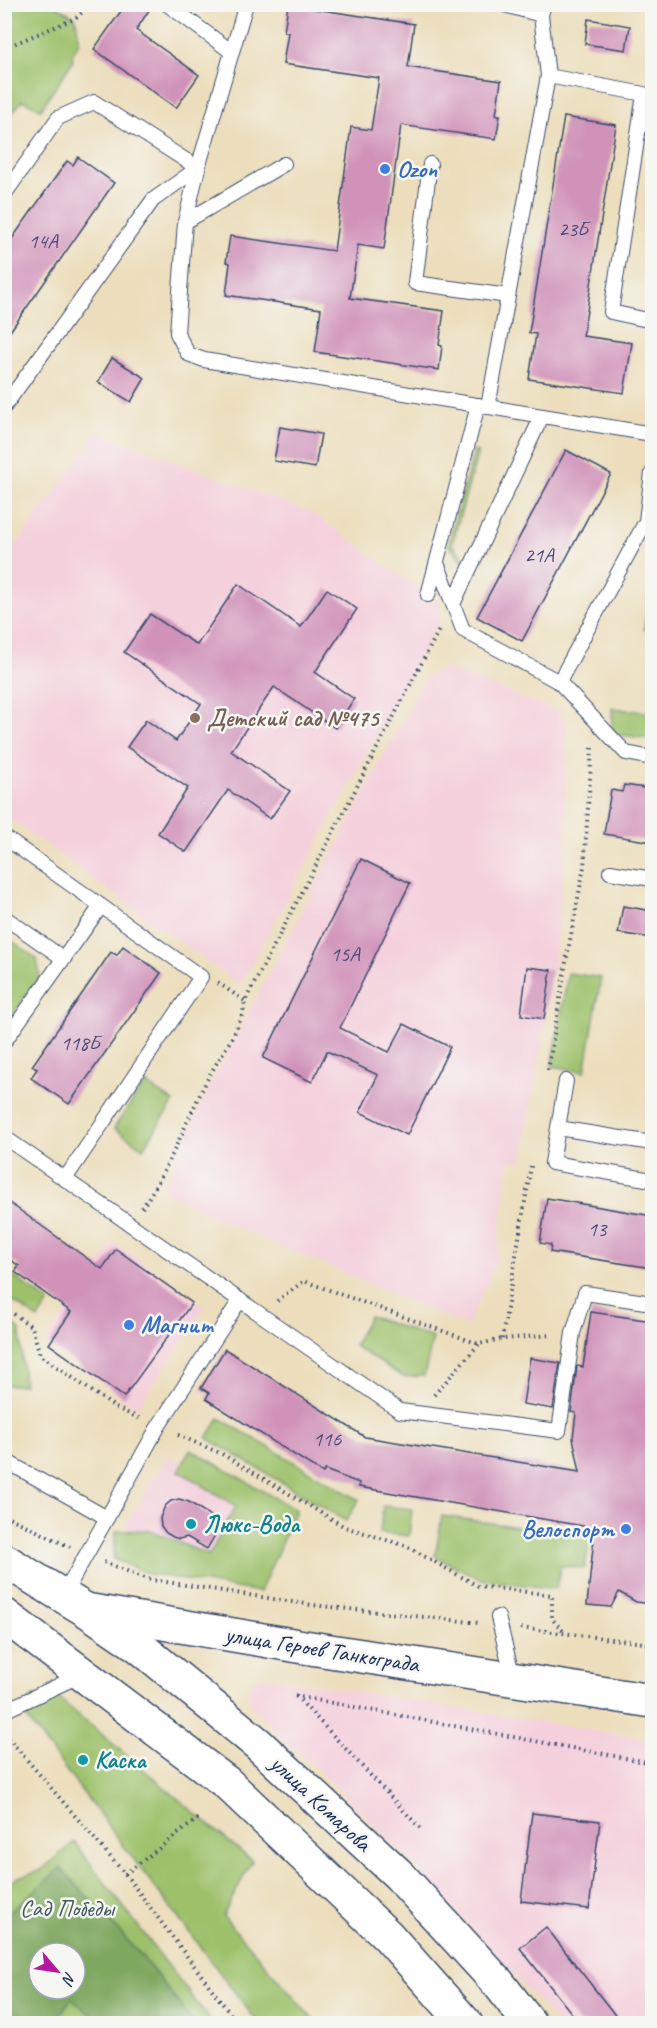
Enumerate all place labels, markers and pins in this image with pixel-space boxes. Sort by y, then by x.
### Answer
place label: Ozon [397,154,438,184]
marker: Ozon [378,162,392,176]
place label: Детский сад №475 [207,703,381,733]
marker: Детский сад №475 [188,711,202,725]
place label: Магнит [141,1310,214,1340]
marker: Магнит [122,1318,136,1332]
place label: Люкс-Вода [203,1509,301,1539]
place label: Велоспорт [521,1514,615,1544]
marker: Люкс-Вода [184,1517,198,1531]
marker: Велоспорт [619,1522,633,1536]
place label: Каска [95,1745,147,1775]
marker: Каска [76,1753,90,1767]

